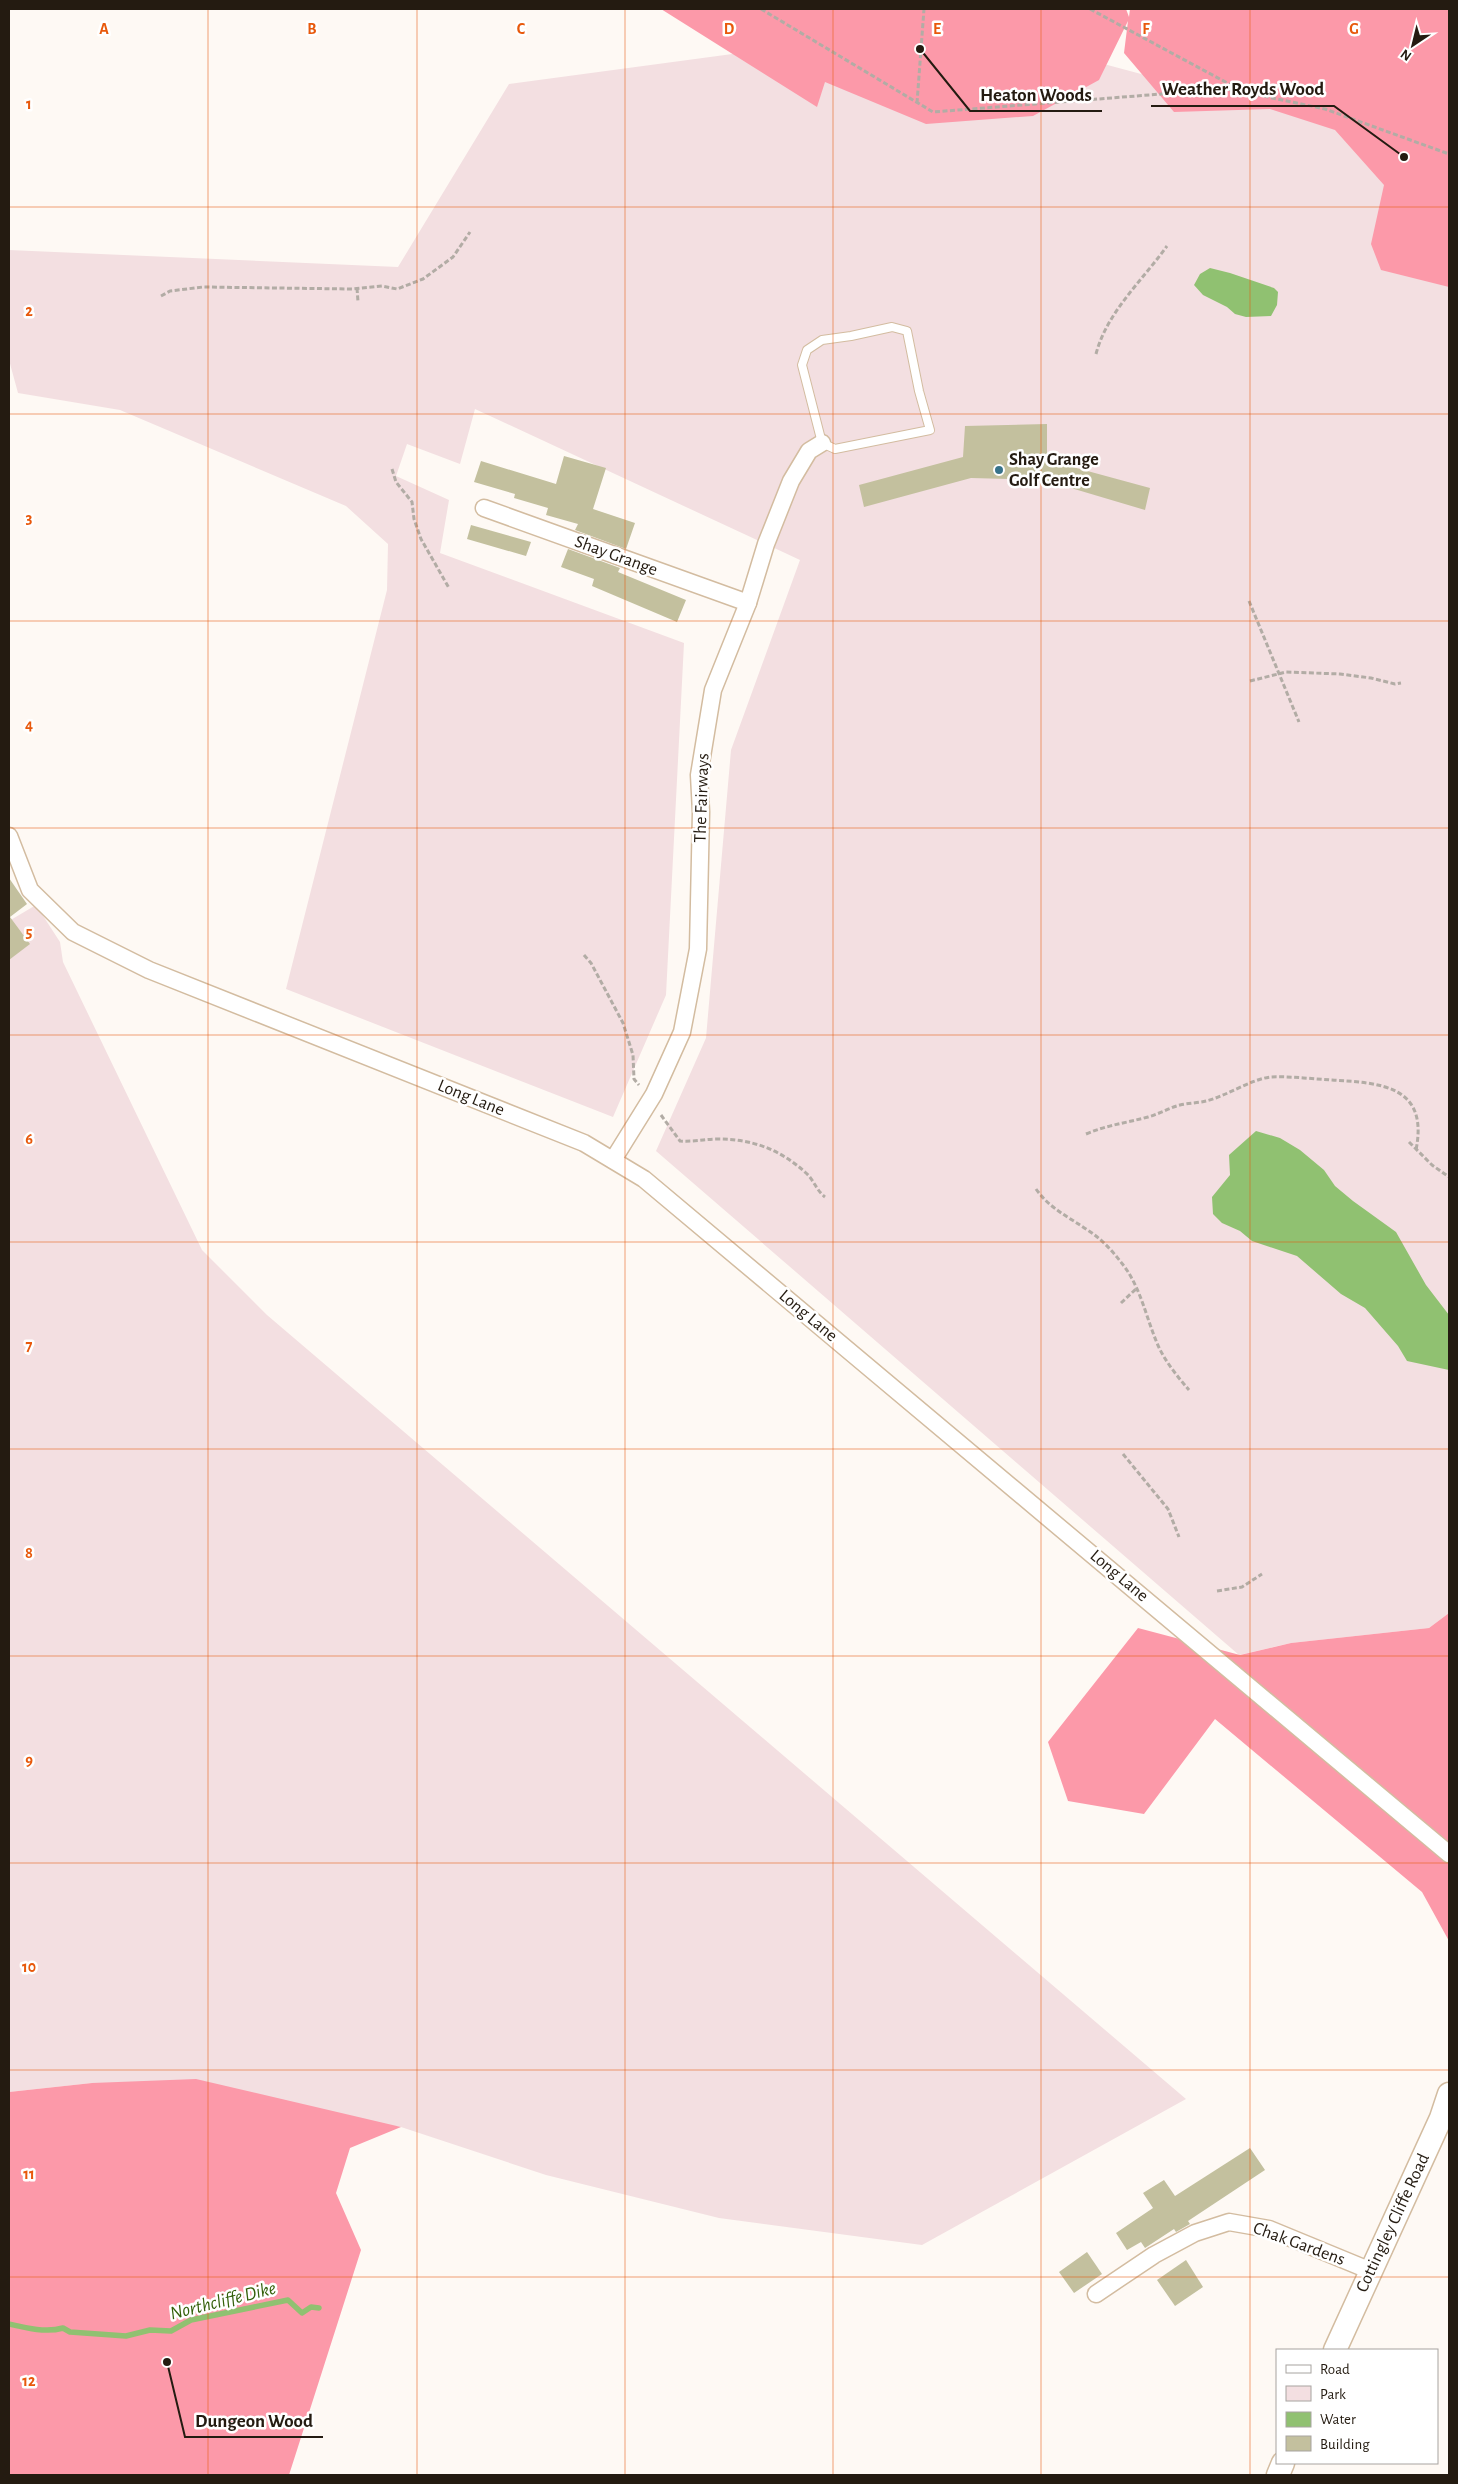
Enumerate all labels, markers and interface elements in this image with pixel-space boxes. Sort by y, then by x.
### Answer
north arrow [1388,20,1438,70]
text: A [99,21,109,37]
text: B [307,21,317,37]
text: C [517,21,526,37]
text: D [724,21,735,37]
text: E [933,21,941,37]
text: F [1142,21,1150,37]
text: G [1349,21,1359,37]
text: N [1398,46,1414,63]
callout: Weather Royds Wood [1151,72,1334,106]
callout: Heaton Woods [970,77,1102,111]
text: Weather Royds Wood [1162,80,1324,99]
text: Heaton Woods [980,86,1092,105]
text: 1 [26,96,32,112]
text: 2 [25,303,33,319]
place label: Shay Grange Golf Centre [1009,451,1099,490]
marker: Shay Grange Golf Centre [993,464,1005,476]
text: 3 [26,510,33,526]
street label: Shay Grange [572,533,660,579]
text: 4 [25,717,33,733]
street label: The Fairways [691,753,713,843]
text: 5 [26,924,33,940]
street label: Long Lane [435,1077,507,1119]
text: 6 [25,1131,33,1147]
street label: Long Lane [775,1287,841,1345]
text: 7 [26,1338,33,1354]
text: 8 [25,1545,33,1561]
street label: Long Lane [1086,1547,1152,1605]
text: 9 [25,1752,33,1768]
text: 10 [22,1959,36,1975]
street label: Cottingley Cliffe Road [1353,2151,1433,2295]
text: 11 [23,2166,35,2182]
street label: Chak Gardens [1251,2219,1347,2269]
water label: Northcliffe Dike [168,2279,278,2323]
legend [1276,2349,1438,2464]
text: Road [1320,2362,1350,2377]
text: 12 [22,2373,36,2389]
text: Park [1320,2387,1346,2402]
callout: Dungeon Wood [185,2403,323,2437]
text: Dungeon Wood [195,2412,313,2431]
text: Water [1320,2412,1356,2427]
text: Building [1320,2437,1370,2452]

